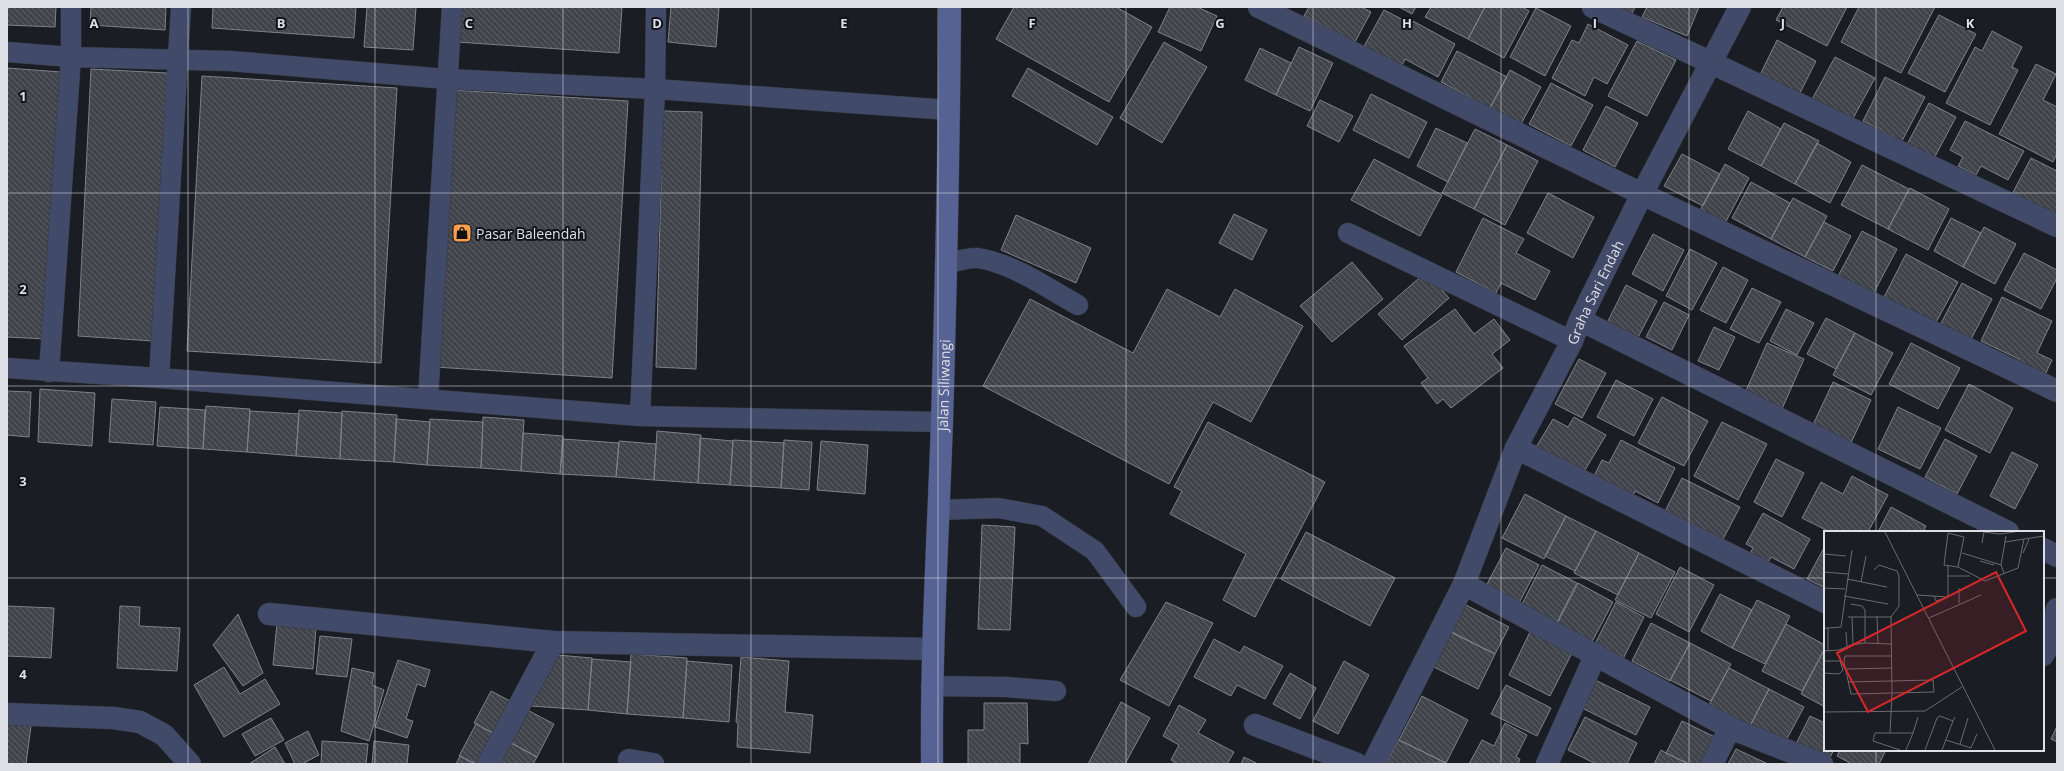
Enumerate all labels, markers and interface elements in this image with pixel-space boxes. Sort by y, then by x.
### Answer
text: A [90,14,99,32]
text: B [277,14,286,32]
text: C [465,14,473,32]
text: D [652,14,662,32]
text: E [840,14,848,32]
text: F [1028,14,1036,32]
text: G [1215,14,1225,32]
text: H [1402,14,1412,32]
text: I [1593,14,1597,32]
text: J [1780,14,1785,32]
text: K [1966,14,1975,32]
text: 1 [19,87,27,105]
shop icon: Pasar Baleendah [451,222,473,244]
place label: Pasar Baleendah [476,224,586,243]
street label: Graha Sari Endah [1562,237,1627,347]
text: 2 [19,280,27,298]
street label: Jalan Siliwangi [932,339,954,433]
text: 3 [19,472,27,490]
inset map [1824,531,2044,751]
text: 4 [19,665,27,683]

